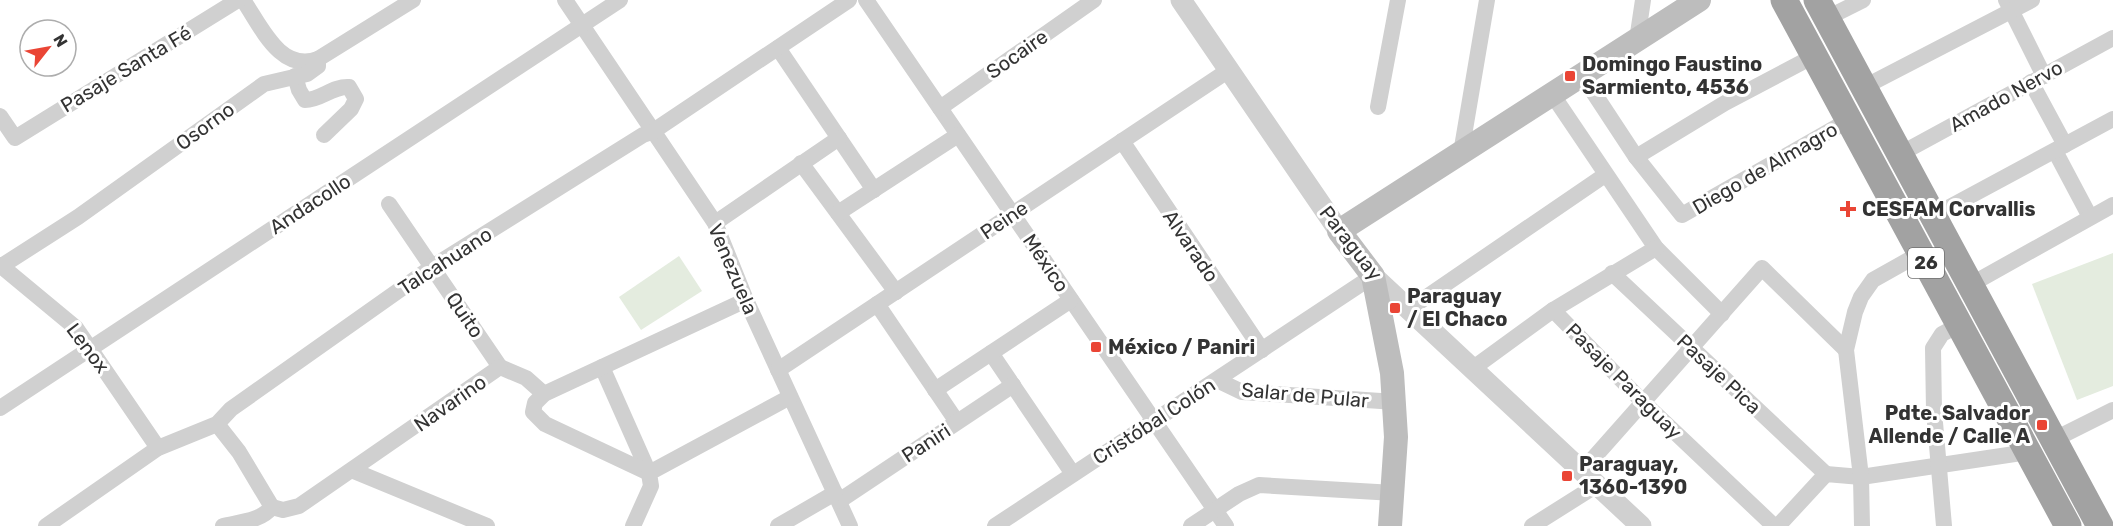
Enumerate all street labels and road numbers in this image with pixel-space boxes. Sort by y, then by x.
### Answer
street label: Pasaje Santa Fé [56,21,196,117]
street label: Socaire [982,24,1052,84]
street label: Amado Nervo [1945,55,2067,137]
street label: Osorno [171,97,239,155]
street label: Diego de Almagro [1688,117,1842,219]
street label: Andacollo [265,169,355,239]
street label: Peine [976,195,1032,245]
street label: Paraguay [1314,201,1388,285]
street label: Alvarado [1158,205,1224,287]
street label: Venezuela [703,220,763,318]
street label: Talcahuano [394,222,496,300]
street label: México [1018,229,1074,297]
road number: 26 [1908,248,1944,278]
street label: Quito [441,288,489,342]
street label: Lenox [61,318,115,378]
street label: Pasaje Paraguay [1561,318,1687,444]
street label: Pasaje Pica [1672,329,1766,419]
street label: Navarino [409,370,491,436]
street label: Cristóbal Colón [1088,372,1220,470]
street label: Salar de Pular [1240,377,1370,413]
street label: Paniri [897,418,955,468]

